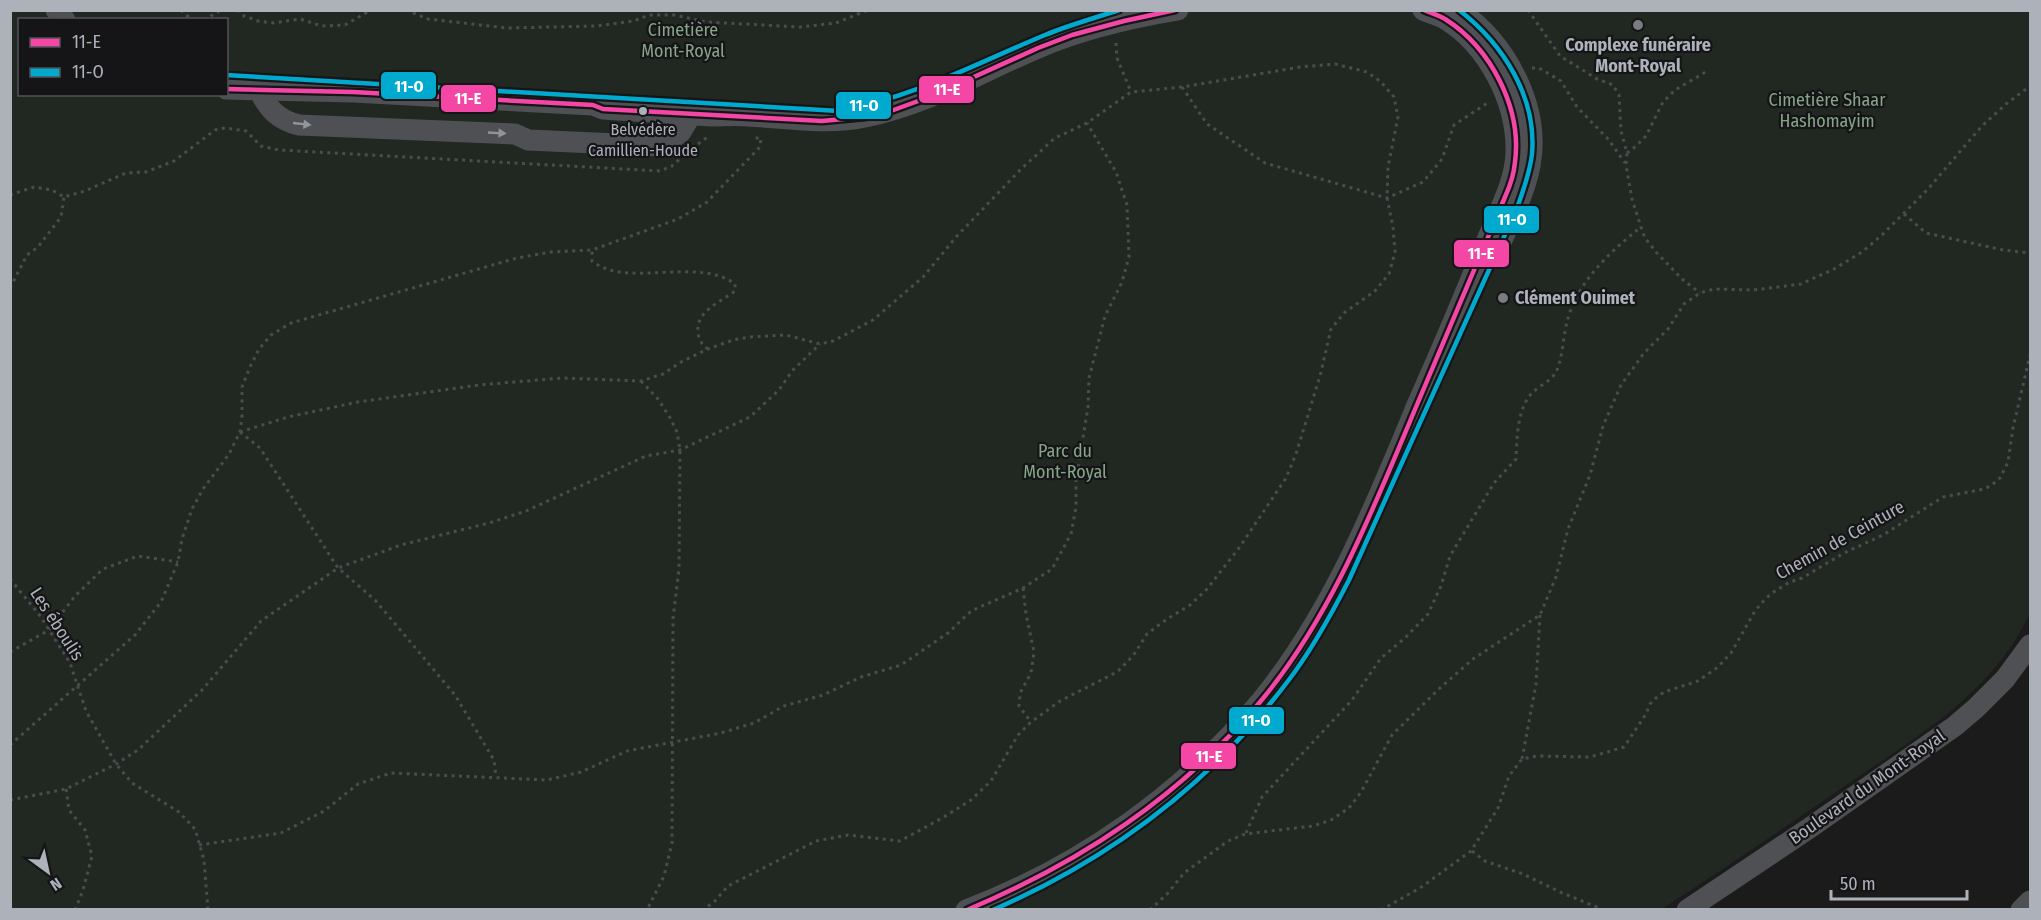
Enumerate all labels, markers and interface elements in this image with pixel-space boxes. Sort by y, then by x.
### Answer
legend [18,18,228,96]
marker: Complexe funéraire Mont-Royal [1631,18,1645,32]
park label: Cimetière Mont-Royal [641,19,725,62]
text: 11-E [72,31,101,53]
place label: Complexe funéraire Mont-Royal [1565,34,1711,77]
text: 11-O [72,61,104,83]
line badge: 11-O [380,71,437,100]
line badge: 11-E [918,75,975,104]
text: 11-O [394,77,424,96]
text: 11-E [934,80,961,99]
line badge: 11-E [440,84,497,113]
text: 11-E [455,89,482,108]
park label: Cimetière Shaar Hashomayim [1769,89,1886,132]
line badge: 11-O [835,91,892,120]
text: 11-O [849,96,879,115]
marker: Belvédère Camillien-Houde [637,105,649,117]
one-way arrow [293,119,312,129]
place label: Belvédère Camillien-Houde [588,120,698,160]
one-way arrow [487,129,506,138]
line badge: 11-O [1483,205,1540,234]
text: 11-O [1497,210,1527,229]
line badge: 11-E [1453,239,1510,268]
text: 11-E [1468,244,1495,263]
place label: Clément Ouimet [1515,287,1636,309]
marker: Clément Ouimet [1496,291,1510,305]
park label: Parc du Mont-Royal [1023,440,1107,483]
street label: Chemin de Ceinture [1772,495,1908,584]
street label: Les éboulis [25,583,89,665]
line badge: 11-O [1228,706,1285,735]
text: 11-O [1241,711,1271,730]
street label: Boulevard du Mont-Royal [1785,725,1949,849]
line badge: 11-E [1180,742,1237,770]
text: 11-E [1196,747,1223,766]
north arrow [18,842,78,902]
scale bar [1831,863,1968,901]
text: 50 m [1840,873,1876,895]
text: N [47,874,65,895]

